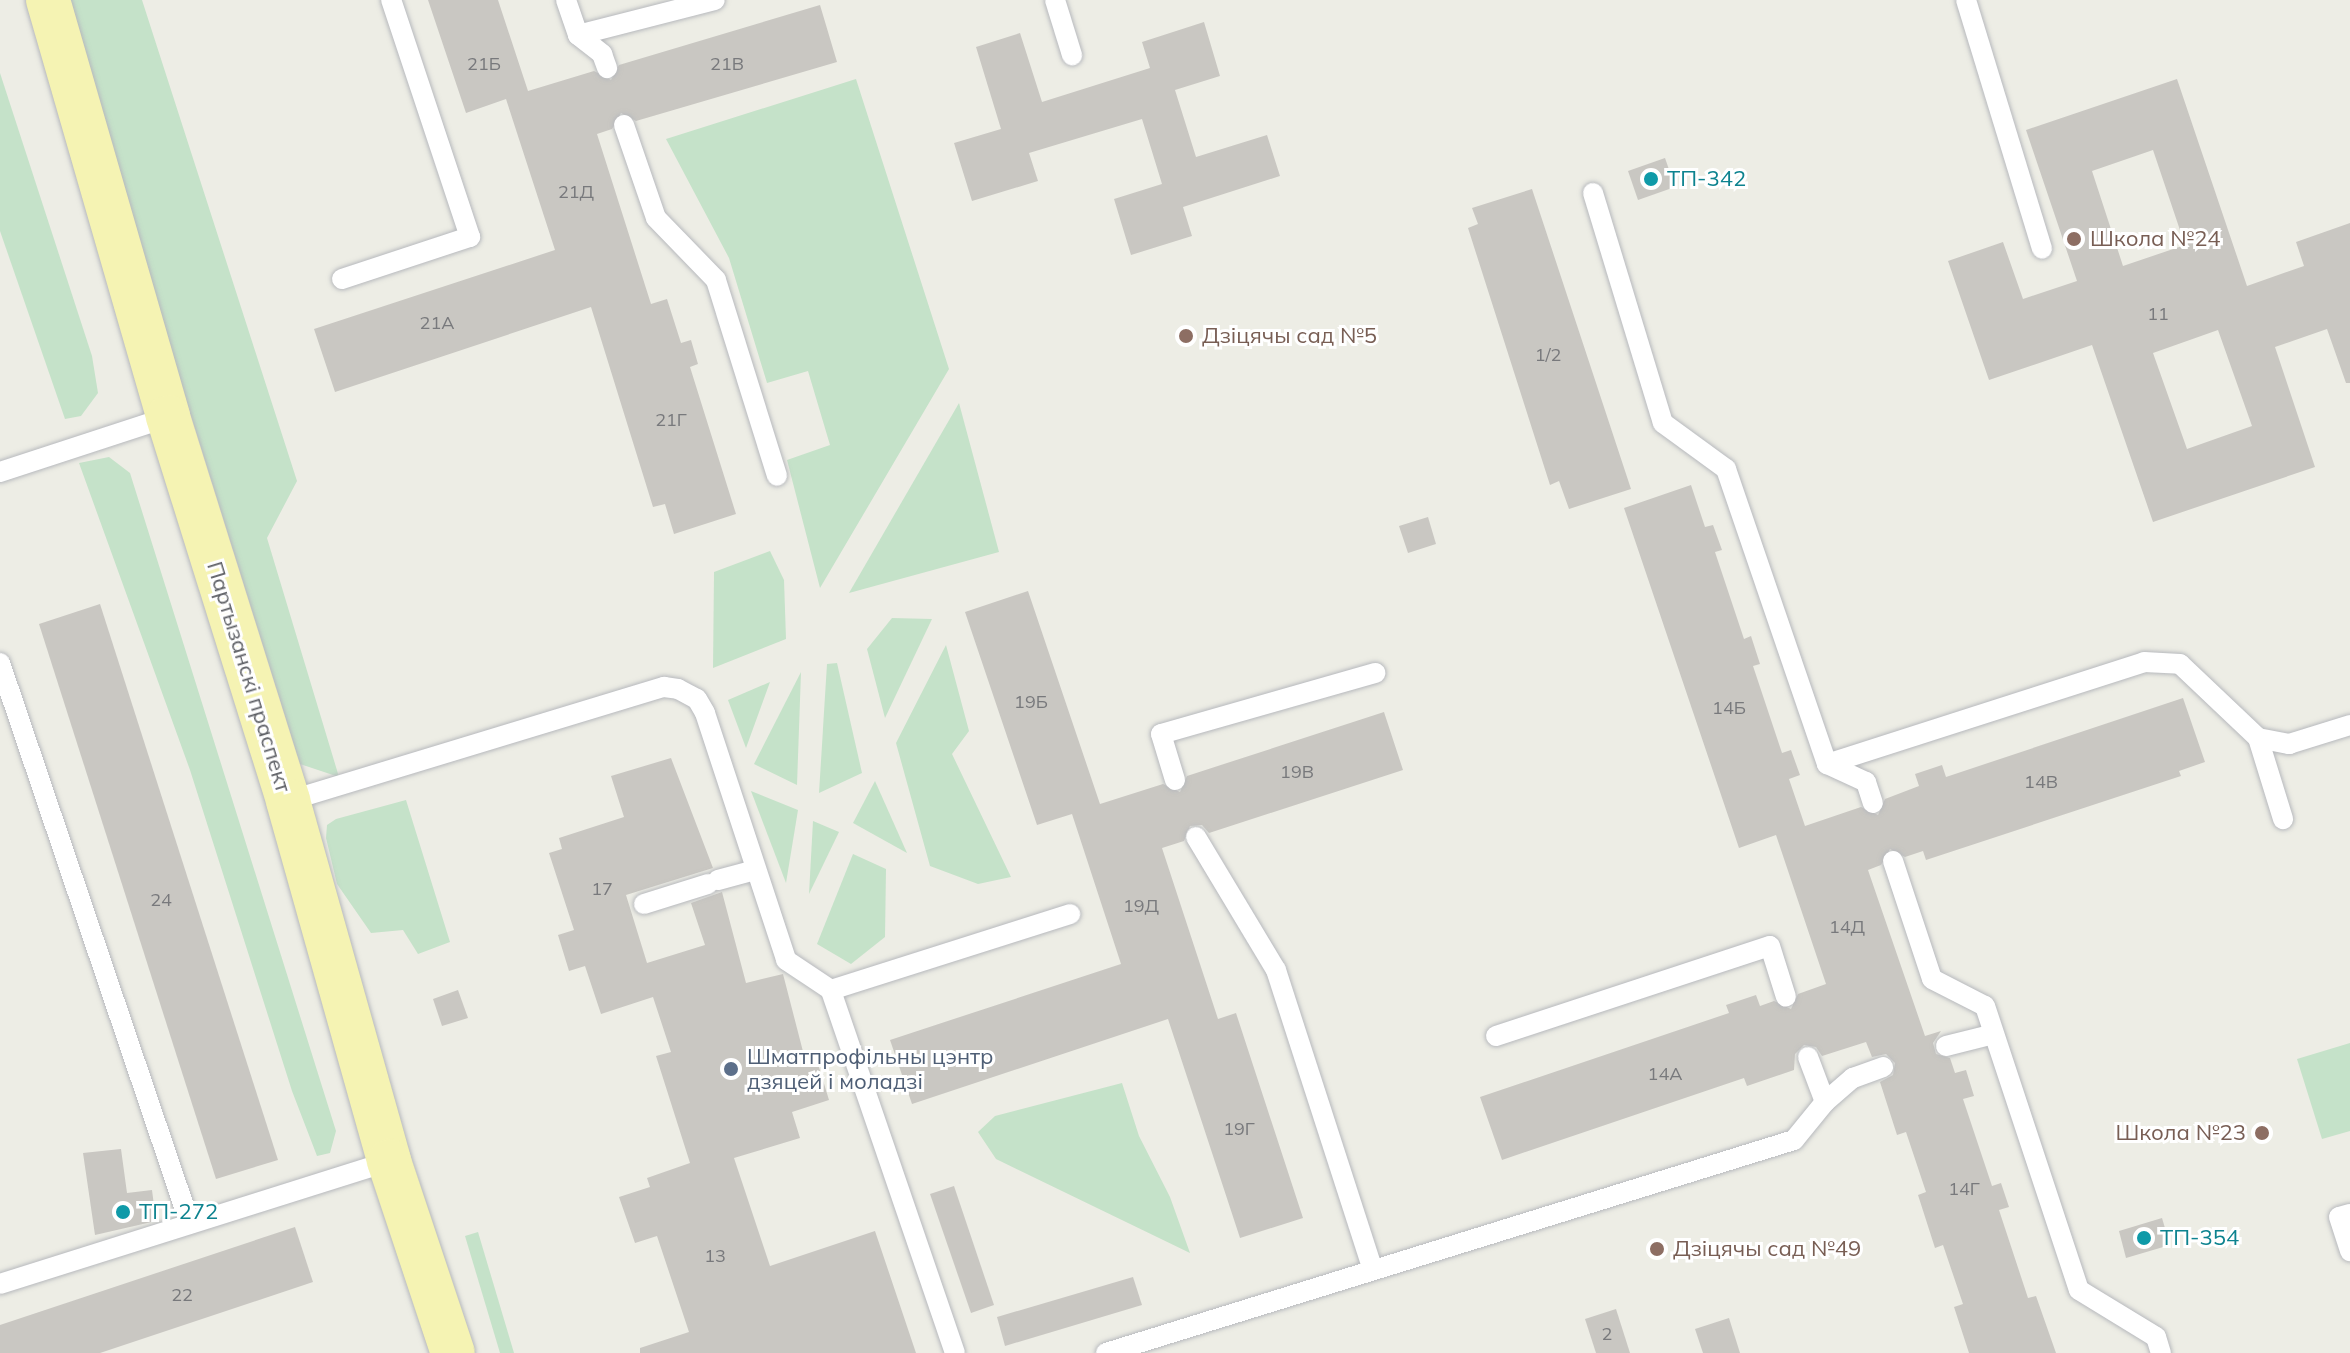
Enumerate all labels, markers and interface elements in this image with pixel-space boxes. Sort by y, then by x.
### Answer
house number: 21Б [467,53,501,75]
house number: 21В [710,53,744,75]
place label: ТП-342 [1667,166,1746,192]
marker: ТП-342 [1642,170,1660,188]
house number: 21Д [558,181,594,203]
place label: Школа №24 [2090,226,2221,252]
marker: Школа №24 [2065,230,2083,248]
house number: 11 [2147,303,2169,325]
house number: 21А [420,312,454,334]
place label: Дзіцячы сад №5 [1202,323,1377,349]
marker: Дзіцячы сад №5 [1177,327,1195,345]
house number: 1/2 [1535,344,1561,366]
house number: 21Г [655,409,687,431]
street label: Партызанскі праспект [201,558,297,796]
house number: 19Б [1014,691,1048,713]
house number: 14Б [1712,697,1746,719]
house number: 19В [1280,761,1314,783]
house number: 14В [2024,771,2058,793]
house number: 17 [591,878,613,900]
house number: 24 [150,889,172,911]
house number: 19Д [1123,895,1159,917]
house number: 14Д [1829,916,1865,938]
place label: Шматпрофільны цэнтр дзяцей і моладзі [747,1043,993,1094]
marker: Шматпрофільны цэнтр дзяцей і моладзі [722,1060,740,1078]
house number: 14А [1648,1063,1682,1085]
house number: 19Г [1223,1118,1255,1140]
place label: Школа №23 [2115,1120,2246,1146]
marker: Школа №23 [2253,1124,2271,1142]
house number: 14Г [1948,1178,1980,1200]
place label: ТП-272 [139,1199,218,1225]
marker: ТП-272 [114,1203,132,1221]
place label: ТП-354 [2160,1225,2239,1251]
marker: ТП-354 [2135,1229,2153,1247]
place label: Дзіцячы сад №49 [1673,1236,1861,1262]
marker: Дзіцячы сад №49 [1648,1240,1666,1258]
house number: 13 [704,1245,726,1267]
house number: 22 [171,1284,193,1306]
house number: 2 [1602,1323,1612,1345]

